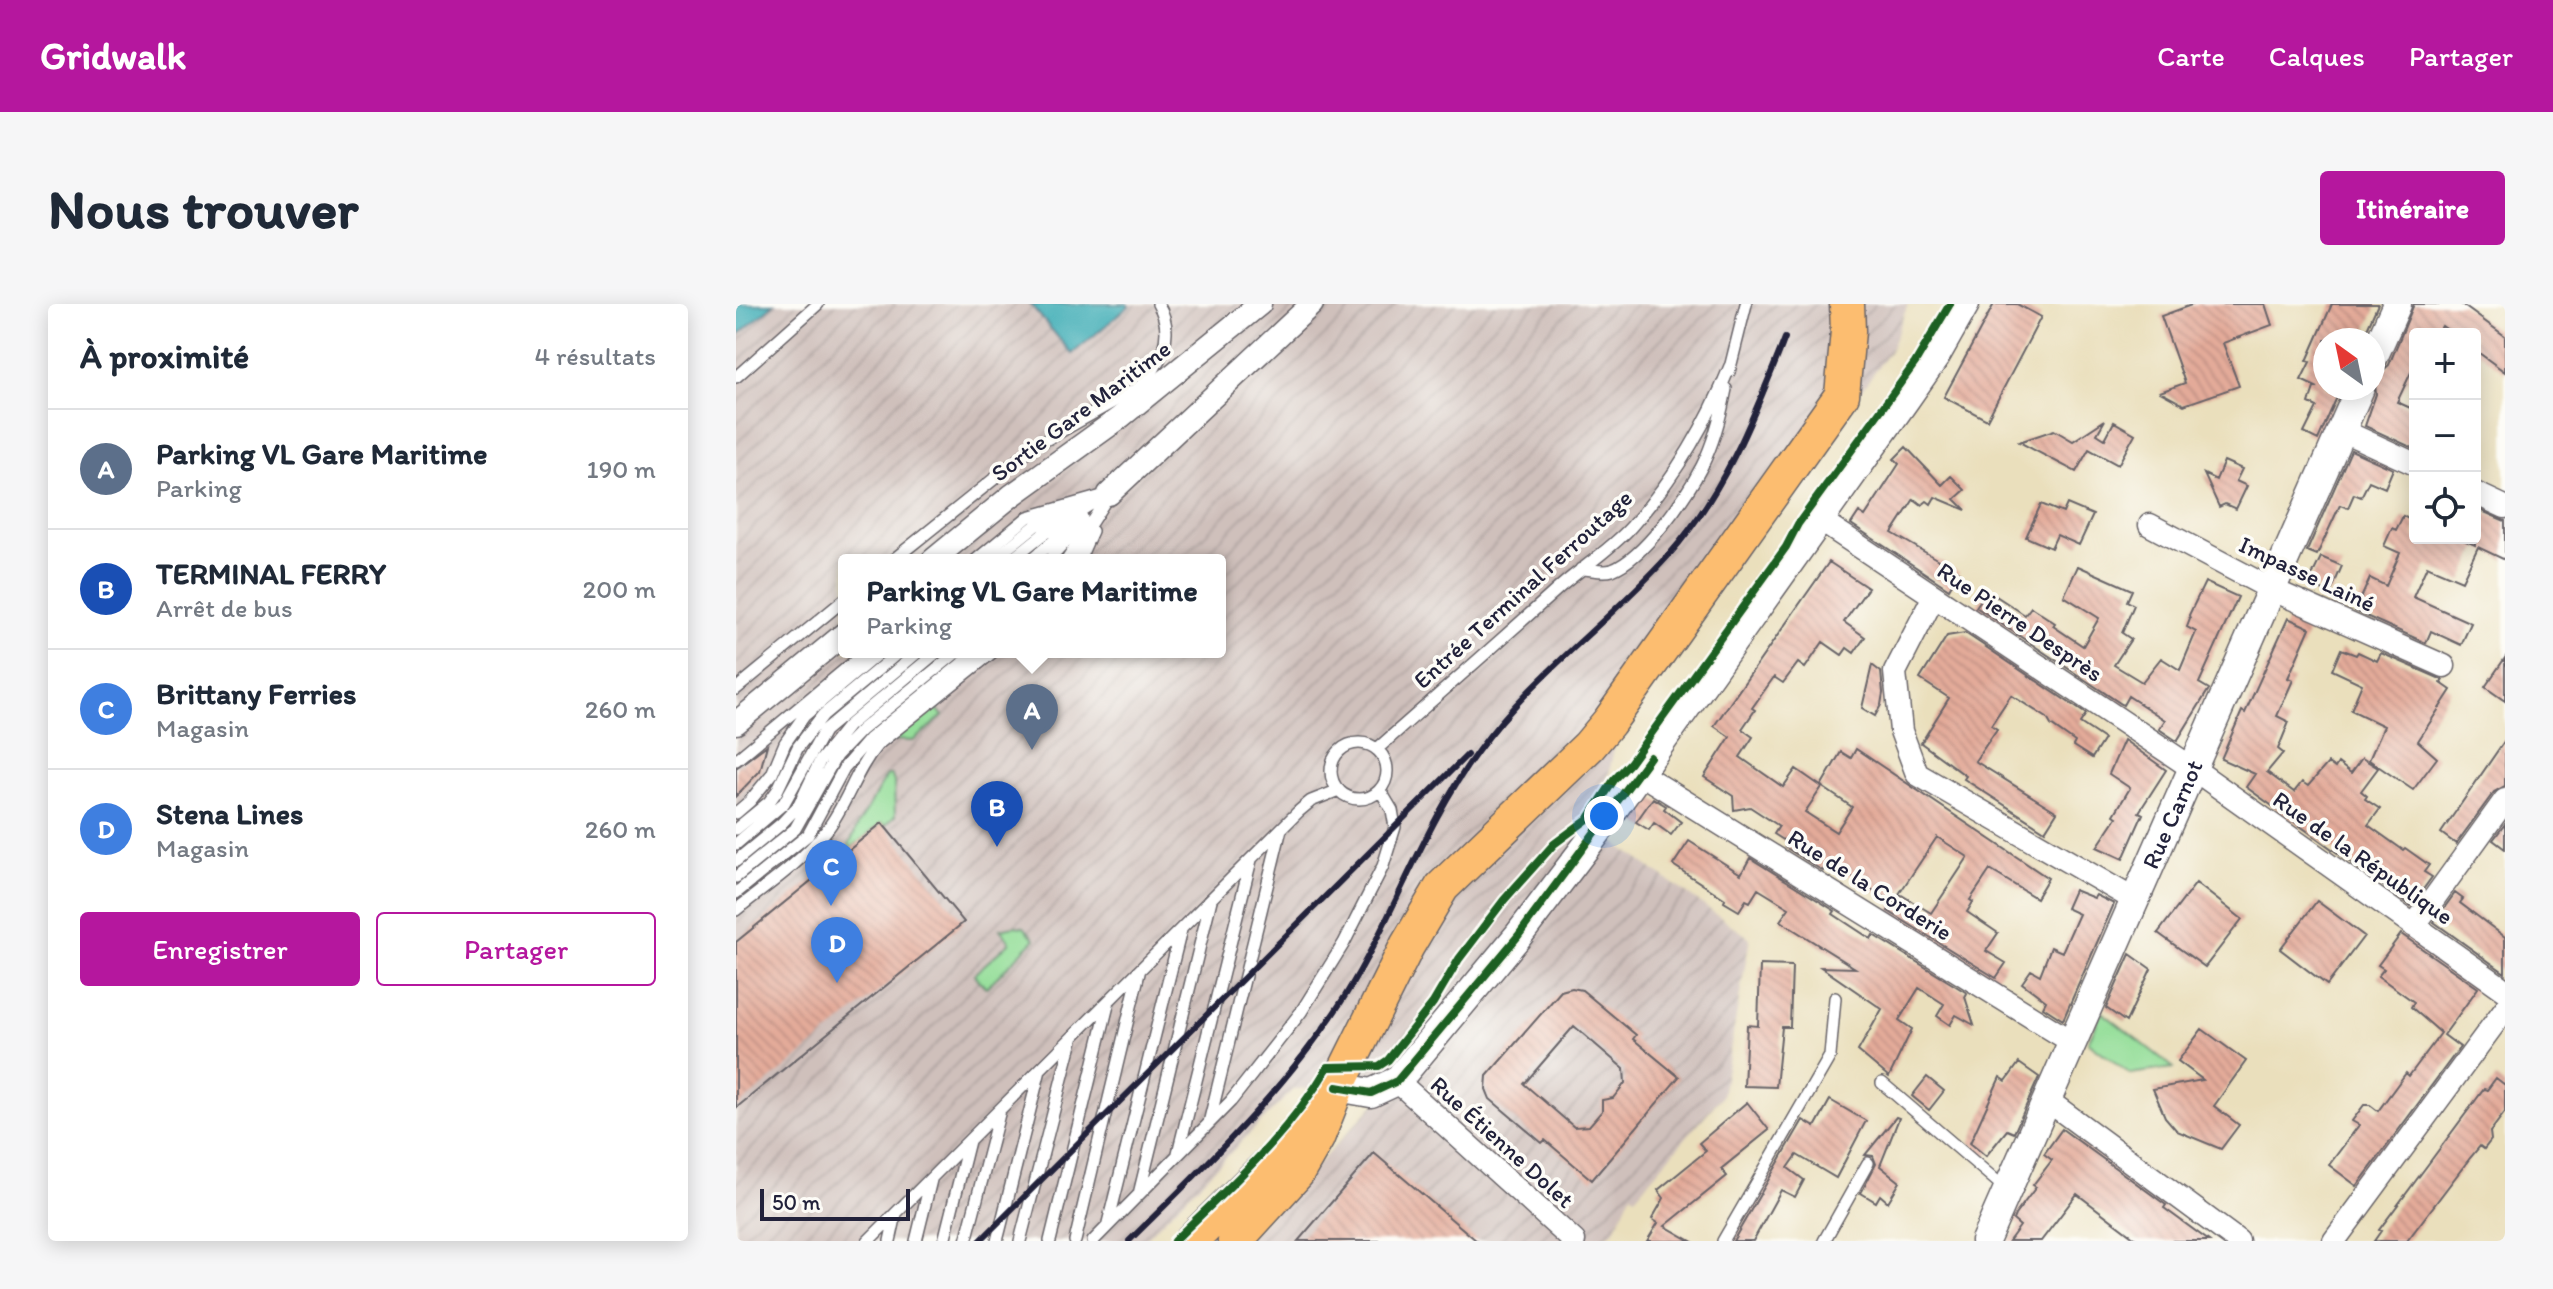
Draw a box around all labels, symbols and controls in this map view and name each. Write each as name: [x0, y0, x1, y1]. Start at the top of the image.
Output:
text: Gridwalk: [40, 33, 186, 79]
text: Carte: [2157, 39, 2225, 73]
text: Calques: [2269, 39, 2365, 73]
text: Partager: [2409, 39, 2513, 73]
button: Itinéraire: [2320, 171, 2505, 245]
text: Nous trouver: [48, 175, 358, 242]
north arrow: [2313, 328, 2385, 400]
map controls: [2409, 328, 2481, 544]
button: +: [2409, 328, 2481, 400]
street label: Sortie Gare Maritime: [985, 334, 1176, 488]
text: À proximité: [80, 336, 249, 377]
text: 4 résultats: [535, 340, 656, 372]
button: −: [2409, 400, 2481, 472]
text: Parking VL Gare Maritime: [156, 435, 487, 472]
text: A: [98, 453, 114, 485]
text: 190 m: [587, 453, 656, 485]
text: Parking: [156, 472, 242, 504]
button: locate: [2409, 472, 2481, 544]
street label: Entrée Terminal Ferroutage: [1407, 483, 1638, 694]
street label: Impasse Lainé: [2235, 529, 2380, 618]
popup: [838, 554, 1226, 658]
text: TERMINAL FERRY: [156, 555, 386, 592]
street label: Rue Pierre Desprès: [1932, 555, 2109, 688]
text: Parking VL Gare Maritime: [866, 572, 1198, 609]
text: B: [98, 573, 114, 605]
text: 200 m: [583, 573, 656, 605]
text: Arrêt de bus: [156, 592, 293, 624]
text: Parking: [866, 609, 952, 641]
text: Brittany Ferries: [156, 675, 357, 712]
pin: A: [1006, 684, 1058, 750]
text: C: [98, 693, 114, 725]
text: 260 m: [585, 693, 656, 725]
text: Magasin: [156, 712, 249, 744]
street label: Rue Carnot: [2135, 755, 2209, 873]
pin: B: [971, 781, 1023, 847]
street label: Rue de la République: [2268, 785, 2459, 931]
text: Stena Lines: [156, 795, 303, 832]
your location: [1584, 796, 1624, 836]
text: D: [97, 813, 115, 845]
text: 260 m: [585, 813, 656, 845]
street label: Rue de la Corderie: [1783, 822, 1958, 947]
text: Magasin: [156, 832, 249, 864]
pin: C: [805, 840, 857, 906]
button: Enregistrer: [80, 912, 360, 986]
button: Partager: [376, 912, 656, 986]
pin: D: [811, 917, 863, 983]
street label: Rue Étienne Dolet: [1425, 1070, 1580, 1214]
scale bar: [760, 1185, 910, 1221]
text: 50 m: [772, 1189, 821, 1216]

